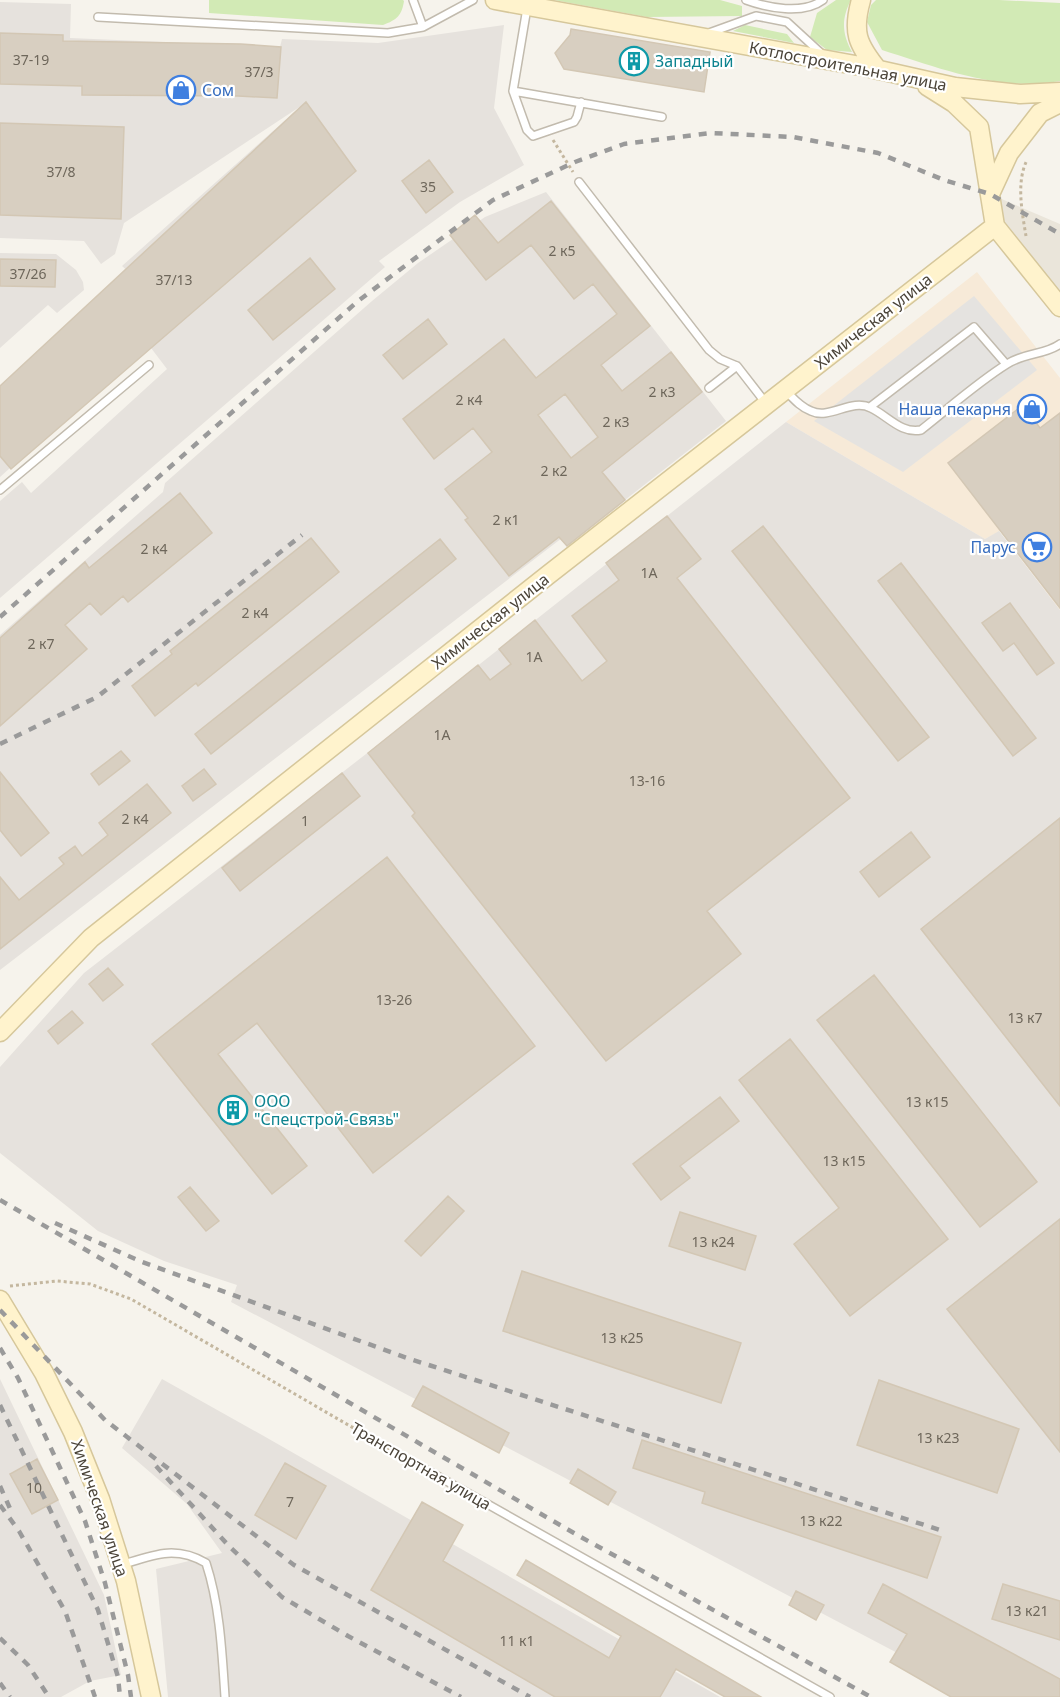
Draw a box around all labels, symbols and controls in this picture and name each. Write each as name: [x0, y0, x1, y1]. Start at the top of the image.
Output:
street label: Котлостроительная улица: [747, 36, 949, 96]
building icon: Западный: [618, 45, 650, 77]
house number: 37-19: [13, 50, 49, 69]
place label: Западный: [655, 50, 733, 72]
house number: 37/3: [244, 62, 274, 81]
shop icon: Сом: [165, 74, 197, 106]
place label: Сом: [202, 79, 234, 101]
house number: 37/8: [46, 162, 76, 181]
house number: 35: [420, 177, 436, 196]
house number: 2 к5: [548, 241, 576, 260]
house number: 37/26: [9, 264, 47, 283]
street label: Химическая улица: [810, 268, 936, 374]
house number: 37/13: [155, 270, 193, 289]
house number: 2 к3: [648, 382, 676, 401]
house number: 2 к4: [455, 390, 483, 409]
shop icon: Наша пекарня: [1016, 393, 1048, 425]
place label: Наша пекарня: [898, 398, 1011, 420]
house number: 2 к3: [602, 412, 630, 431]
house number: 2 к2: [540, 461, 568, 480]
house number: 2 к1: [492, 510, 520, 529]
supermarket icon: Парус: [1021, 531, 1053, 563]
place label: Парус: [971, 536, 1016, 558]
house number: 2 к4: [140, 539, 168, 558]
house number: 1А: [641, 563, 658, 582]
street label: Химическая улица: [427, 568, 553, 674]
house number: 2 к4: [241, 603, 269, 622]
house number: 2 к7: [27, 634, 55, 653]
house number: 1А: [526, 647, 543, 666]
house number: 1А: [434, 725, 451, 744]
house number: 13-16: [629, 771, 665, 790]
house number: 2 к4: [121, 809, 149, 828]
house number: 1: [301, 811, 309, 830]
house number: 13-26: [376, 990, 412, 1009]
house number: 13 к7: [1007, 1008, 1043, 1027]
place label: ООО "Спецстрой-Связь": [254, 1090, 399, 1130]
house number: 13 к15: [905, 1092, 949, 1111]
building icon: ООО "Спецстрой-Связь": [217, 1094, 249, 1126]
house number: 13 к15: [822, 1151, 866, 1170]
house number: 13 к24: [691, 1232, 735, 1251]
house number: 13 к25: [600, 1328, 644, 1347]
street label: Транспортная улица: [347, 1417, 495, 1515]
house number: 13 к23: [916, 1428, 960, 1447]
street label: Химическая улица: [66, 1437, 134, 1579]
house number: 10: [26, 1478, 42, 1497]
house number: 7: [286, 1492, 294, 1511]
house number: 13 к22: [799, 1511, 843, 1530]
house number: 13 к21: [1005, 1601, 1049, 1620]
house number: 11 к1: [499, 1631, 535, 1650]

